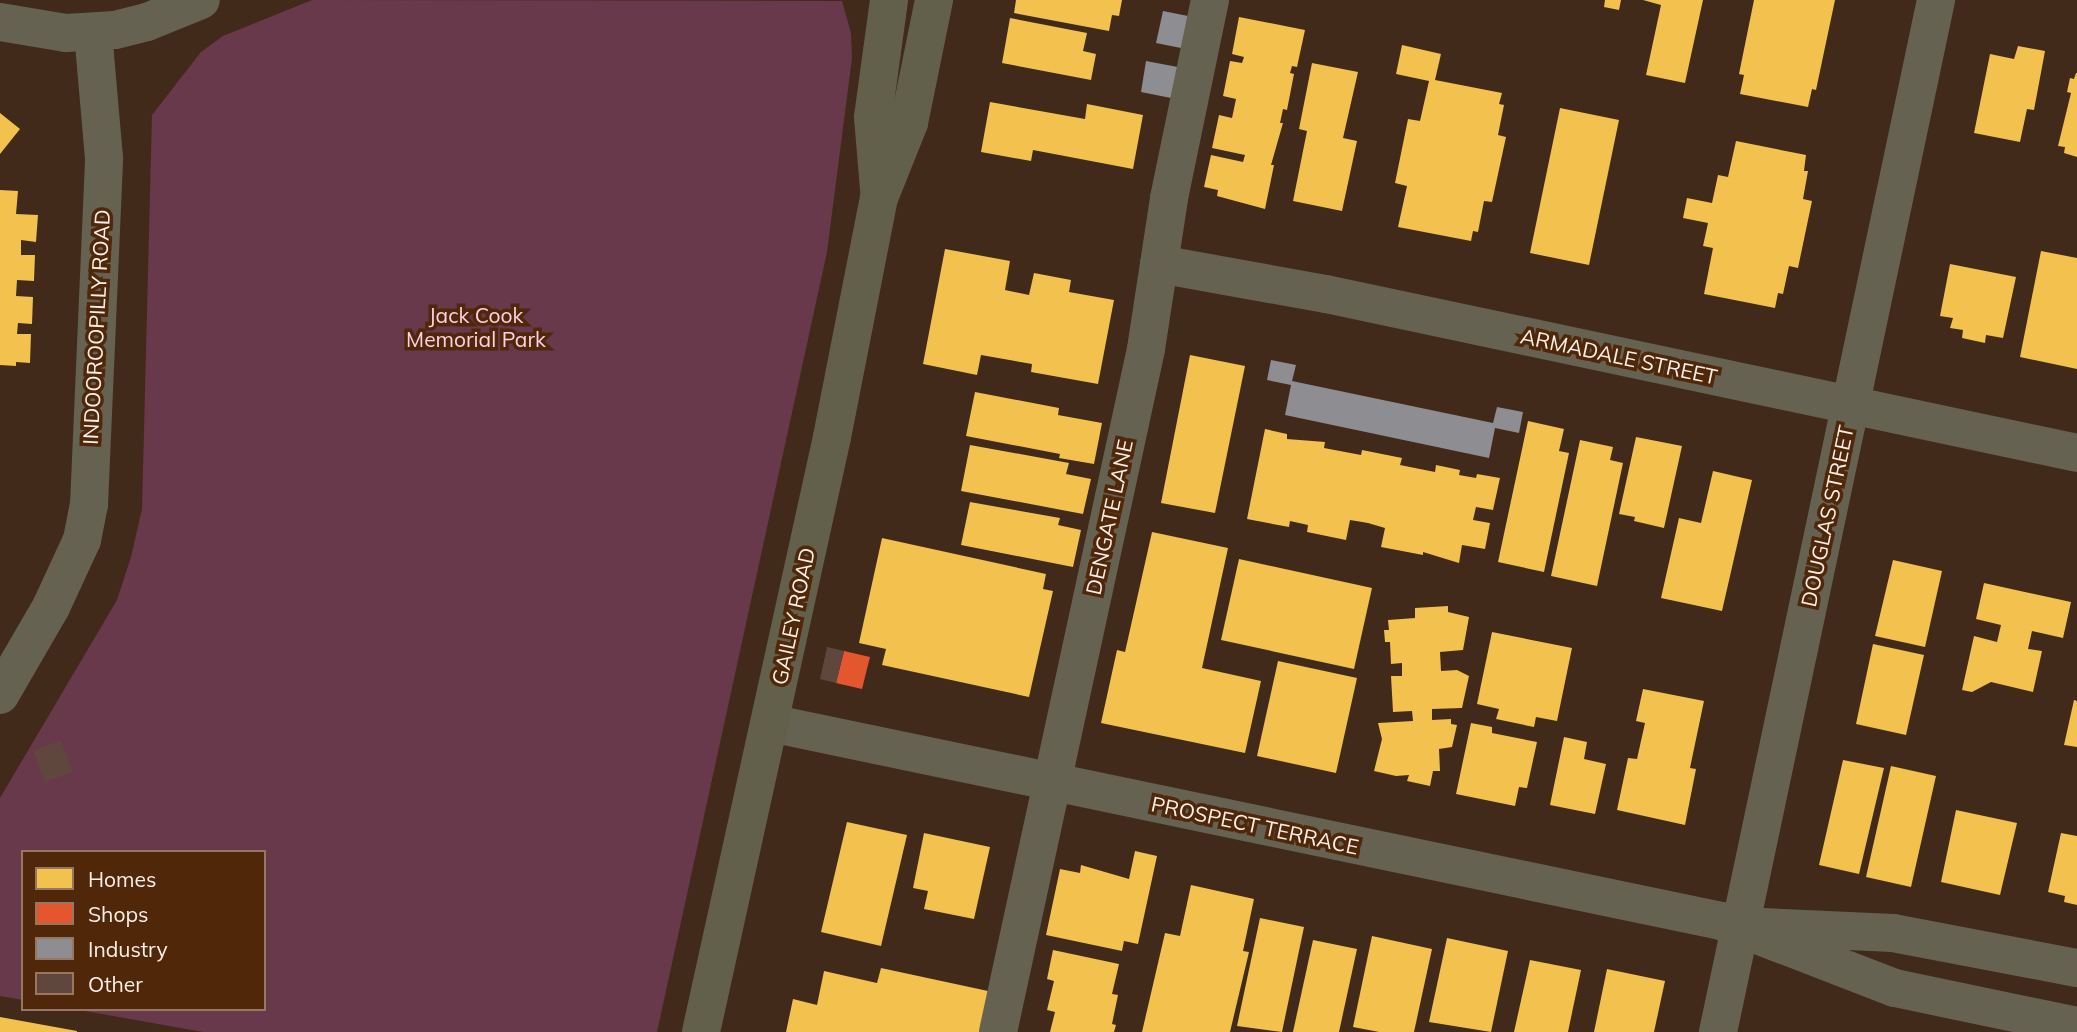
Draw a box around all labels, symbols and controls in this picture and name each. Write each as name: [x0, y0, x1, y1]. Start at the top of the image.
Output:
street label: INDOOROOPILLY ROAD: [77, 209, 115, 445]
park label: Jack Cook Memorial Park: [406, 302, 546, 352]
street label: ARMADALE STREET: [1518, 323, 1720, 389]
street label: DOUGLAS STREET: [1795, 423, 1859, 609]
street label: DENGATE LANE: [1080, 437, 1138, 597]
street label: GAILEY ROAD: [766, 545, 820, 687]
street label: PROSPECT TERRACE: [1149, 791, 1361, 859]
legend: [21, 850, 266, 1011]
text: Homes: [88, 866, 156, 892]
text: Shops: [88, 901, 148, 927]
text: Industry: [88, 936, 168, 962]
text: Other: [88, 971, 143, 997]

